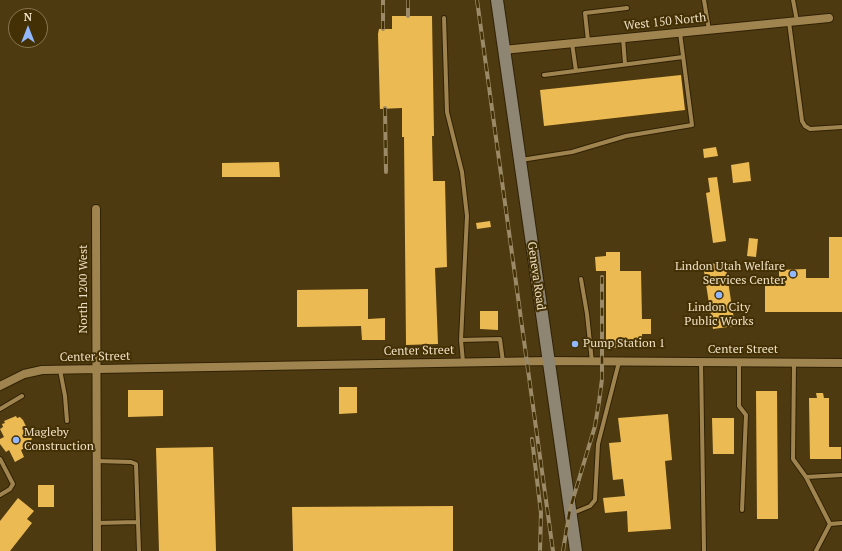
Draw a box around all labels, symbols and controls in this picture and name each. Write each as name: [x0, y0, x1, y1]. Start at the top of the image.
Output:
north arrow: [8, 8, 48, 48]
text: N: [24, 10, 32, 24]
street label: West 150 North: [623, 11, 707, 33]
street label: Geneva Road: [524, 241, 548, 311]
street label: North 1200 West: [77, 244, 91, 334]
place label: Lindon Utah Welfare Services Center: [675, 260, 785, 288]
marker: Lindon Utah Welfare Services Center: [788, 269, 798, 279]
marker: Lindon City Public Works: [714, 290, 724, 300]
place label: Lindon City Public Works: [684, 301, 754, 329]
place label: Pump Station 1: [583, 337, 665, 351]
marker: Pump Station 1: [570, 339, 580, 349]
street label: Center Street: [384, 343, 454, 359]
street label: Center Street: [708, 343, 778, 357]
street label: Center Street: [60, 349, 130, 365]
place label: Magleby Construction: [24, 426, 94, 454]
marker: Magleby Construction: [11, 435, 21, 445]

